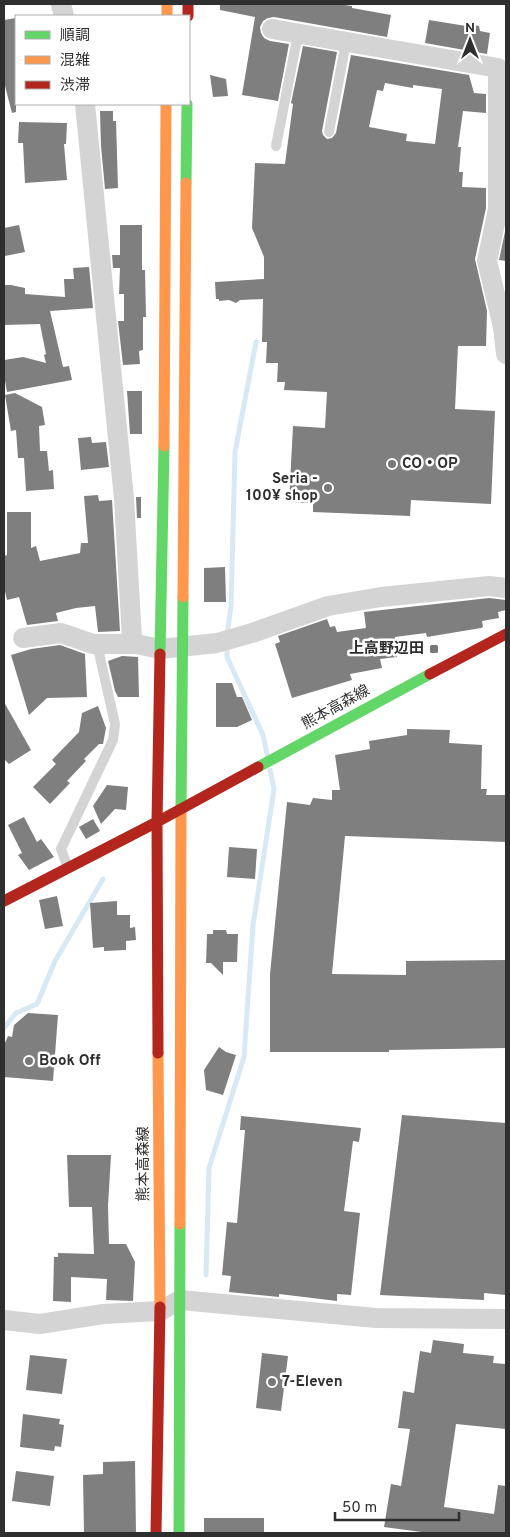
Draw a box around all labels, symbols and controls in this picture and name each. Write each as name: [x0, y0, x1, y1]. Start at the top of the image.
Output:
legend: [15, 15, 190, 105]
north arrow: [445, 15, 495, 65]
text: N: [465, 20, 475, 37]
text: 順調: [60, 27, 90, 46]
text: 混雑: [60, 52, 90, 71]
text: 渋滞: [60, 77, 90, 96]
place label: CO・OP: [402, 455, 458, 474]
marker: CO・OP: [386, 458, 398, 470]
place label: Seria - 100¥ shop: [246, 470, 318, 506]
marker: Seria - 100¥ shop: [322, 482, 334, 494]
place label: 上高野辺田: [349, 640, 424, 659]
marker: 上高野辺田: [428, 643, 440, 655]
street label: 熊本高森線: [299, 682, 373, 734]
place label: Book Off: [39, 1052, 101, 1071]
marker: Book Off: [23, 1055, 35, 1067]
street label: 熊本高森線: [135, 1126, 154, 1202]
place label: 7-Eleven: [282, 1373, 343, 1392]
marker: 7-Eleven: [266, 1376, 278, 1388]
scale bar: [335, 1490, 459, 1522]
text: 50 m: [342, 1499, 377, 1518]

